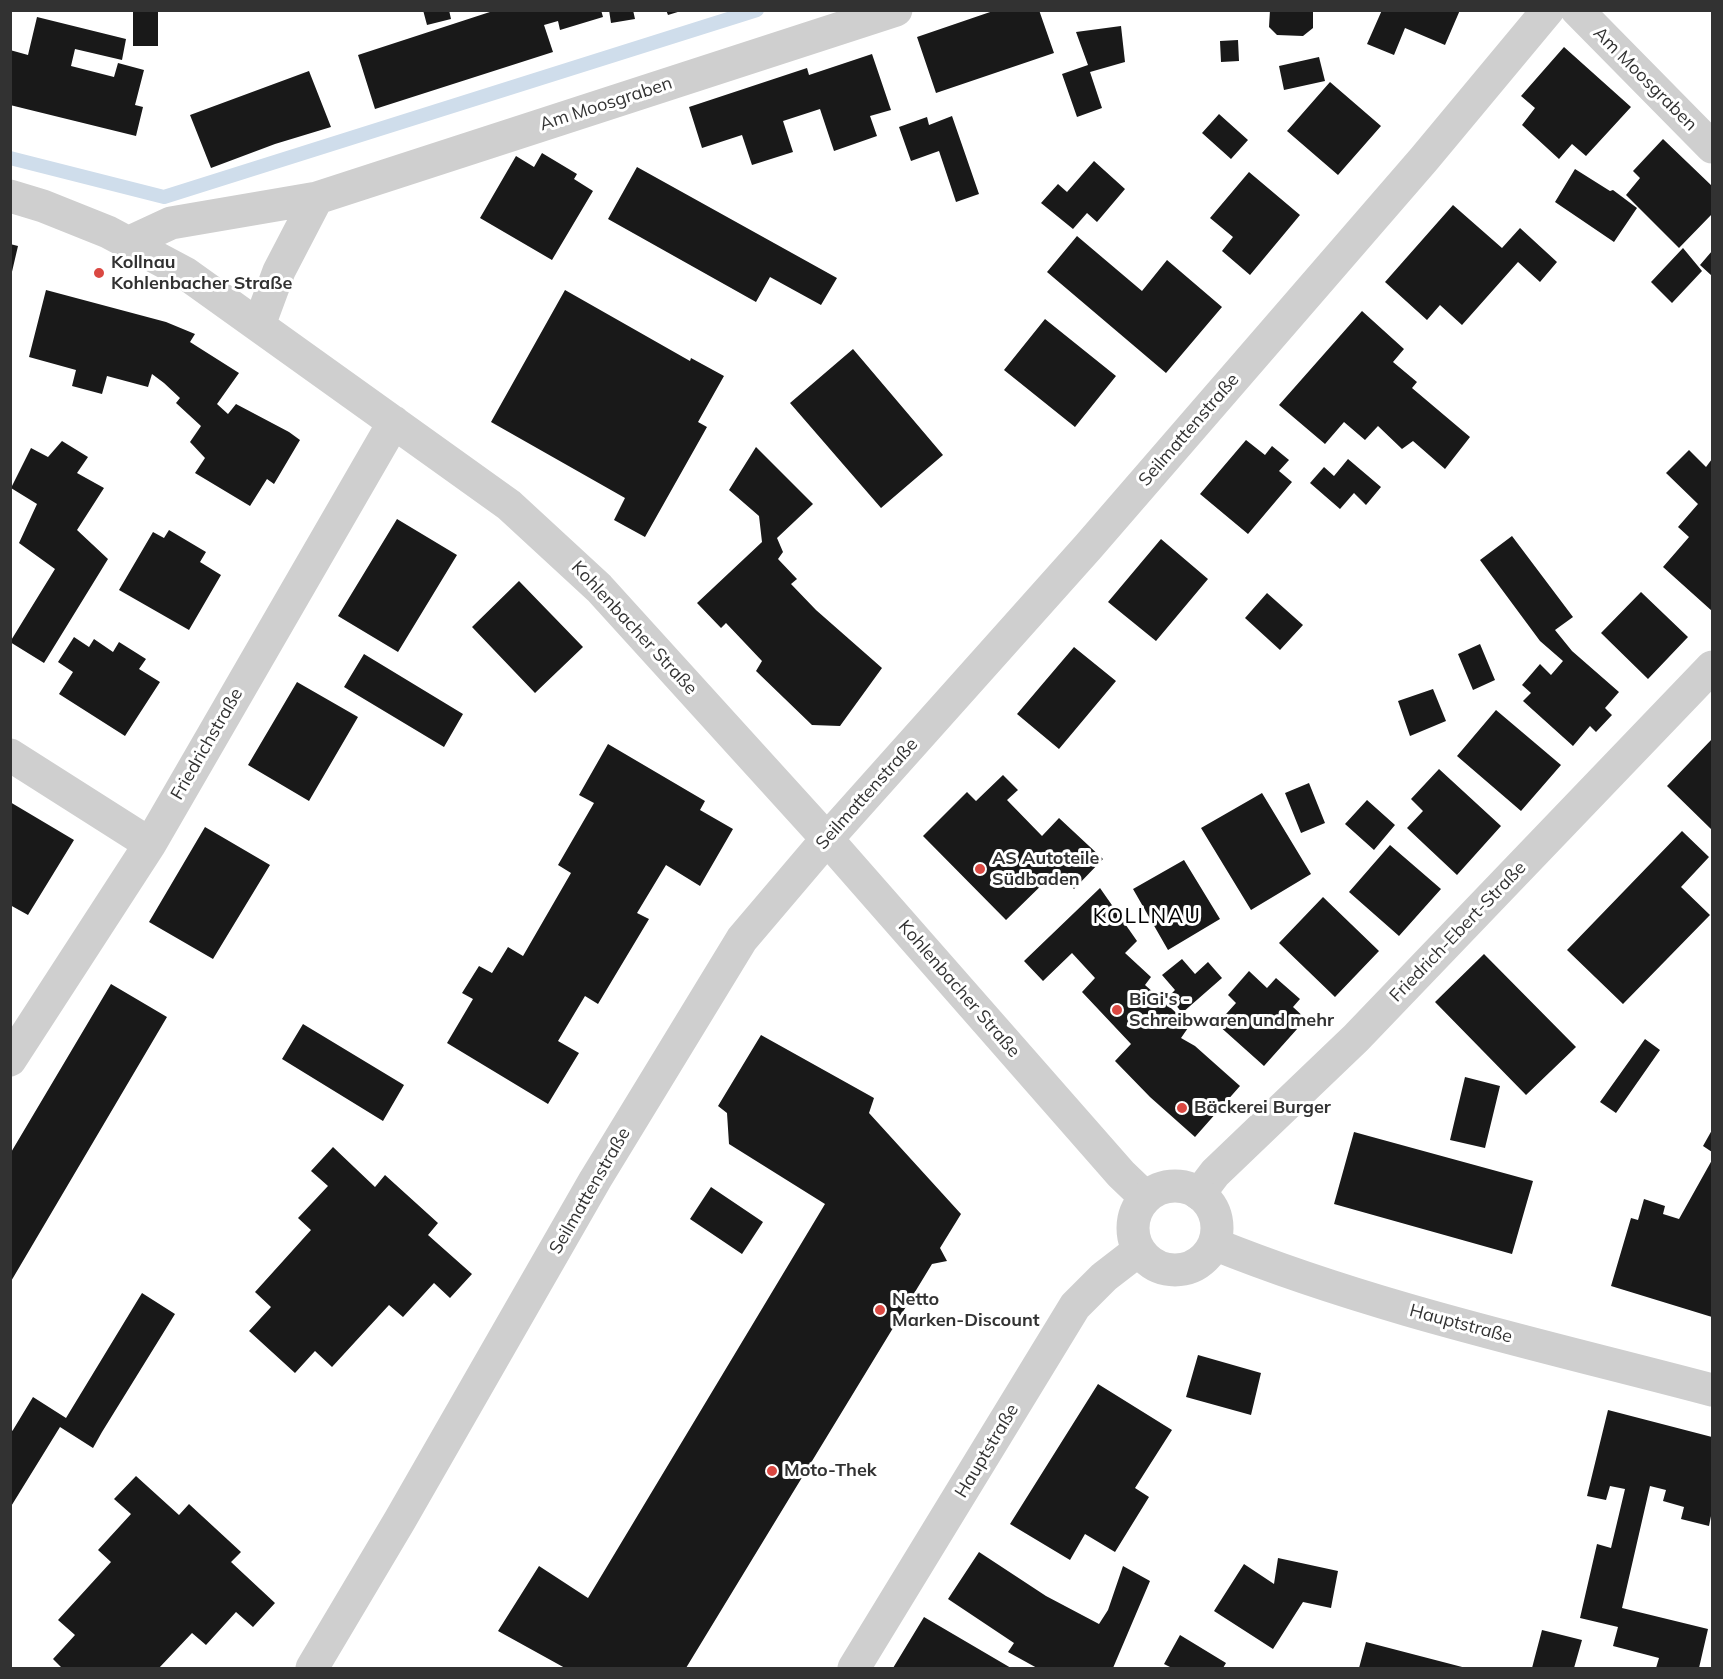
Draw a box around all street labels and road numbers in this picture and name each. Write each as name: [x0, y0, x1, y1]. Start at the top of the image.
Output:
street label: Am Moosgraben: [1589, 23, 1701, 135]
street label: Am Moosgraben: [537, 72, 675, 136]
street label: Seilmattenstraße: [1134, 369, 1244, 491]
street label: Kohlenbacher Straße: [567, 557, 701, 699]
street label: Friedrichstraße: [166, 684, 248, 804]
street label: Seilmattenstraße: [811, 734, 923, 854]
street label: Friedrich-Ebert-Straße: [1385, 857, 1531, 1007]
street label: Kohlenbacher Straße: [894, 916, 1024, 1062]
street label: Seilmattenstraße: [545, 1124, 635, 1258]
street label: Hauptstraße: [1407, 1300, 1515, 1348]
street label: Hauptstraße: [951, 1400, 1023, 1502]

